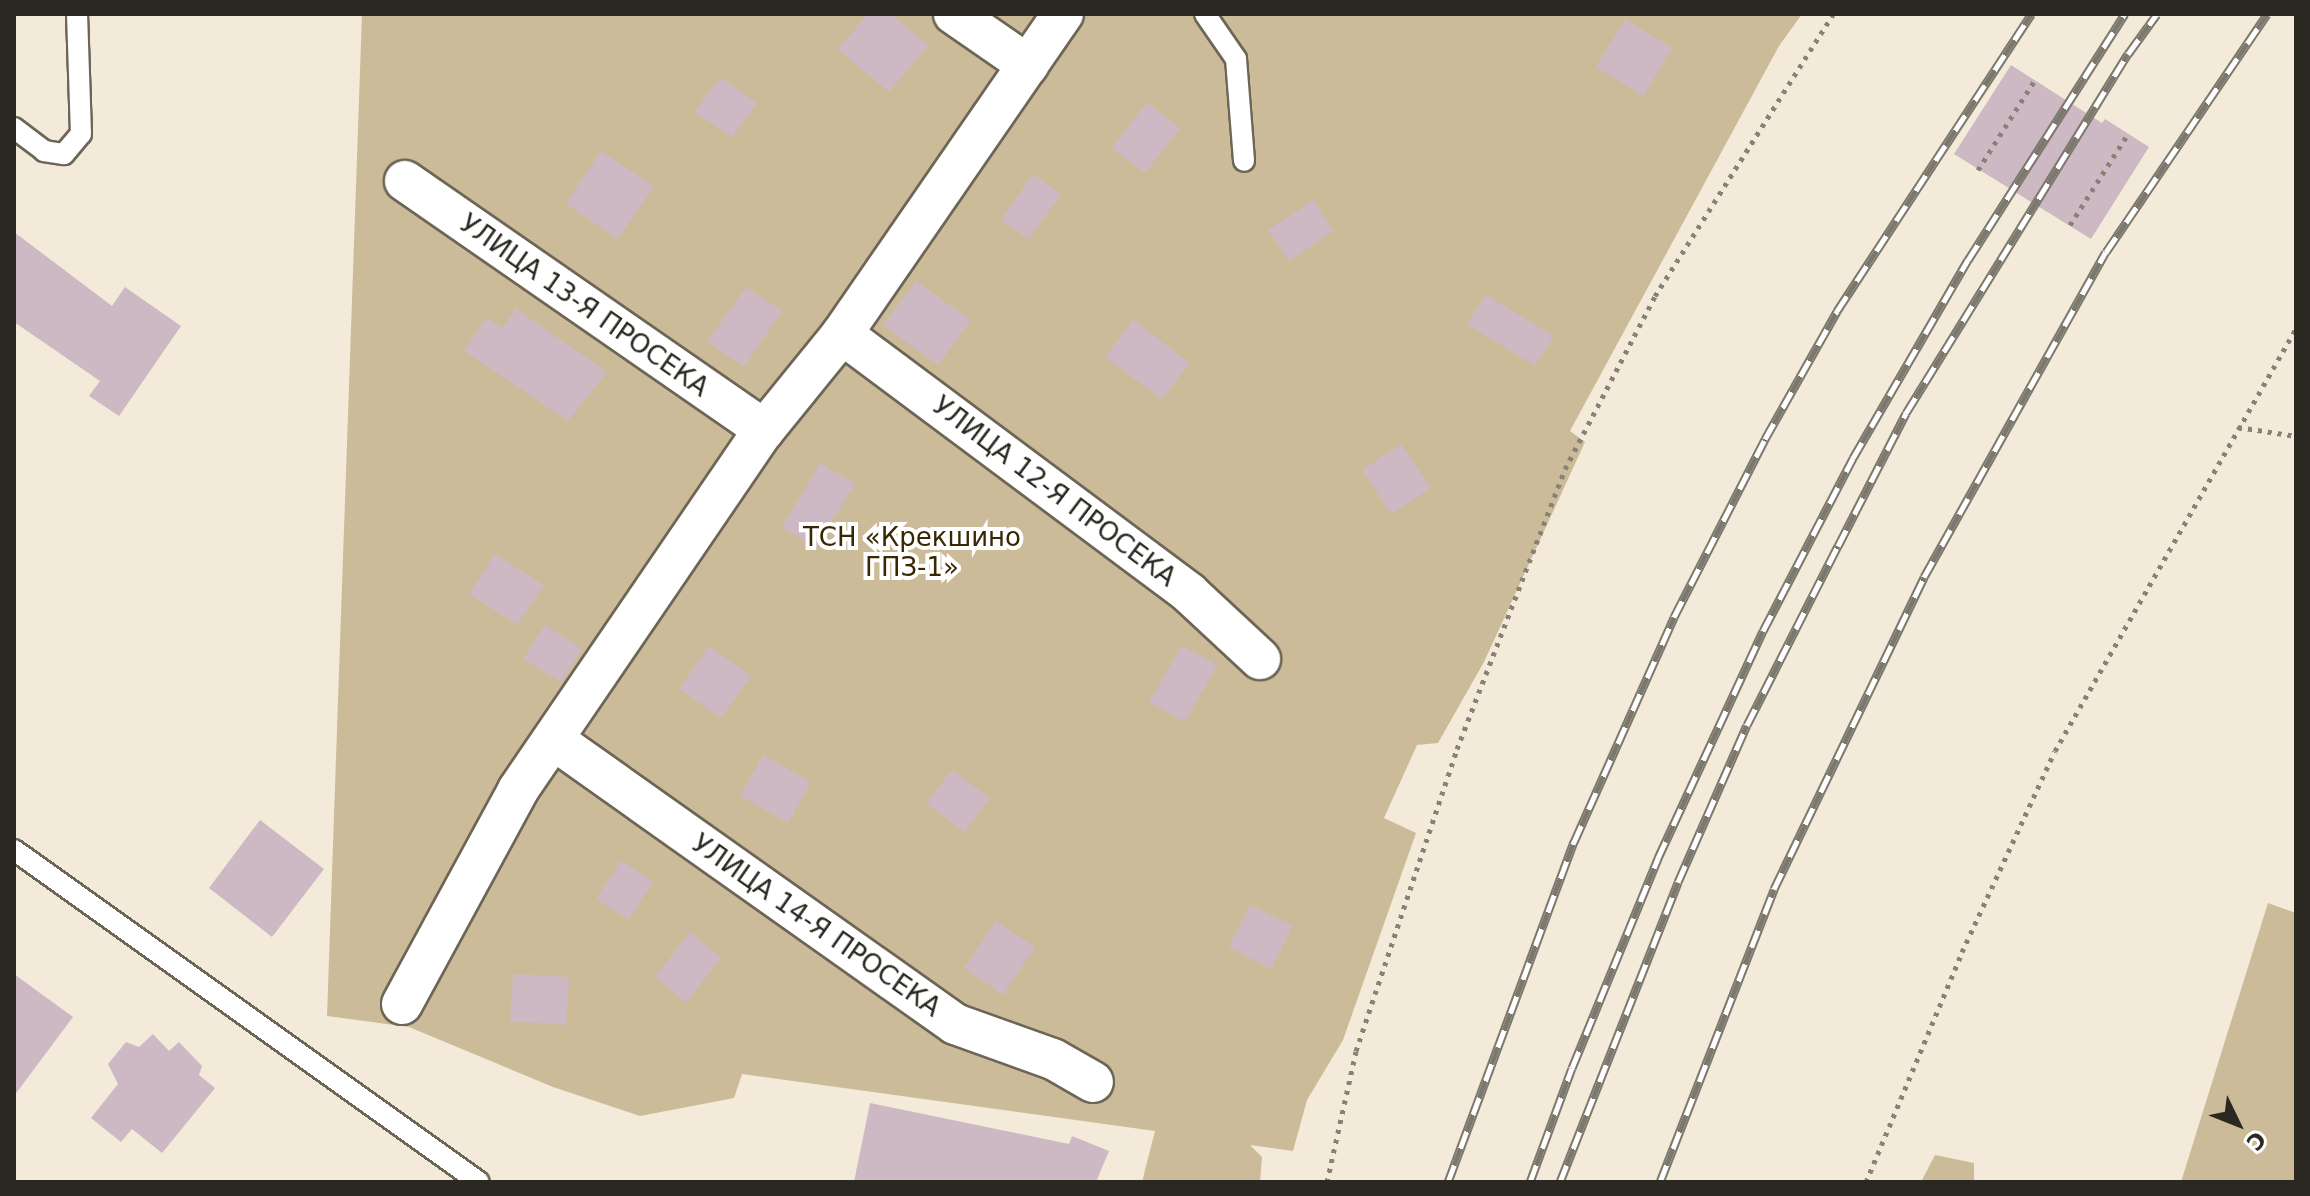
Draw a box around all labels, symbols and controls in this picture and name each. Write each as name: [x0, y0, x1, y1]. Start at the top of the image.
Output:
street label: УЛИЦА 13-Я ПРОСЕКА: [454, 208, 714, 404]
street label: УЛИЦА 12-Я ПРОСЕКА: [926, 390, 1182, 594]
park label: ТСН «Крекшино ГПЗ-1»: [803, 522, 1021, 584]
street label: УЛИЦА 14-Я ПРОСЕКА: [686, 828, 946, 1024]
north arrow: [2198, 1084, 2278, 1164]
text: С: [2241, 1126, 2271, 1155]

